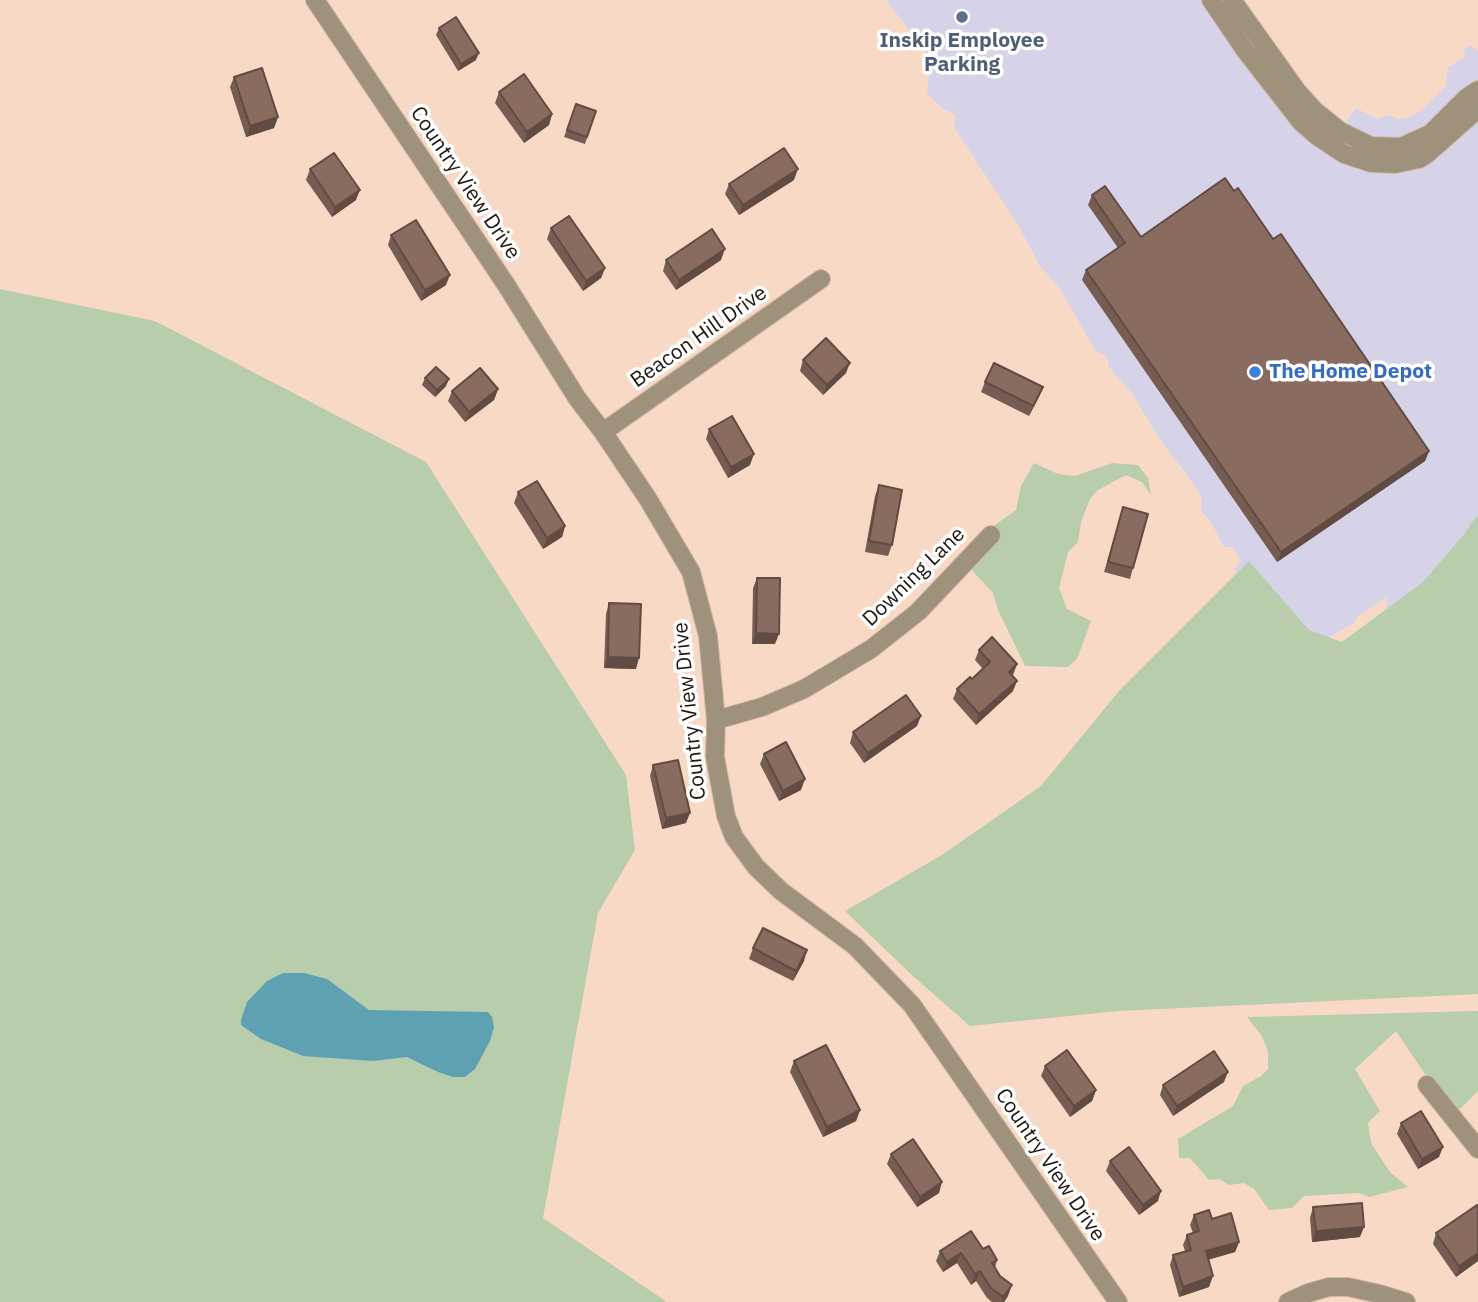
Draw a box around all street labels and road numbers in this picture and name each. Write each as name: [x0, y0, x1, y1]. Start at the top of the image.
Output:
street label: Country View Drive: [405, 102, 525, 264]
street label: Beacon Hill Drive: [626, 281, 772, 393]
street label: Downing Lane: [858, 522, 970, 632]
street label: Country View Drive: [668, 621, 712, 801]
street label: Country View Drive: [990, 1084, 1110, 1246]

